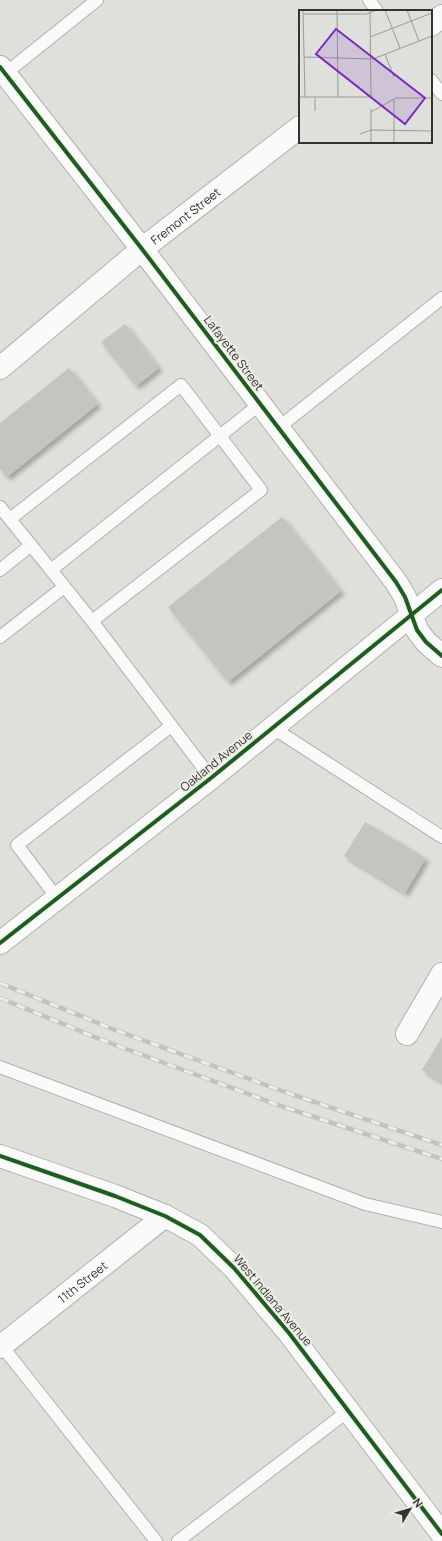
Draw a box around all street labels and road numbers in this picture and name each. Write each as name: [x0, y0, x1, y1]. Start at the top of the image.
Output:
street label: Fremont Street: [147, 183, 224, 248]
street label: Lafayette Street: [200, 312, 268, 394]
street label: Oakland Avenue: [176, 727, 256, 795]
street label: West Indiana Avenue: [230, 1251, 316, 1349]
street label: 11th Street: [54, 1257, 111, 1307]

